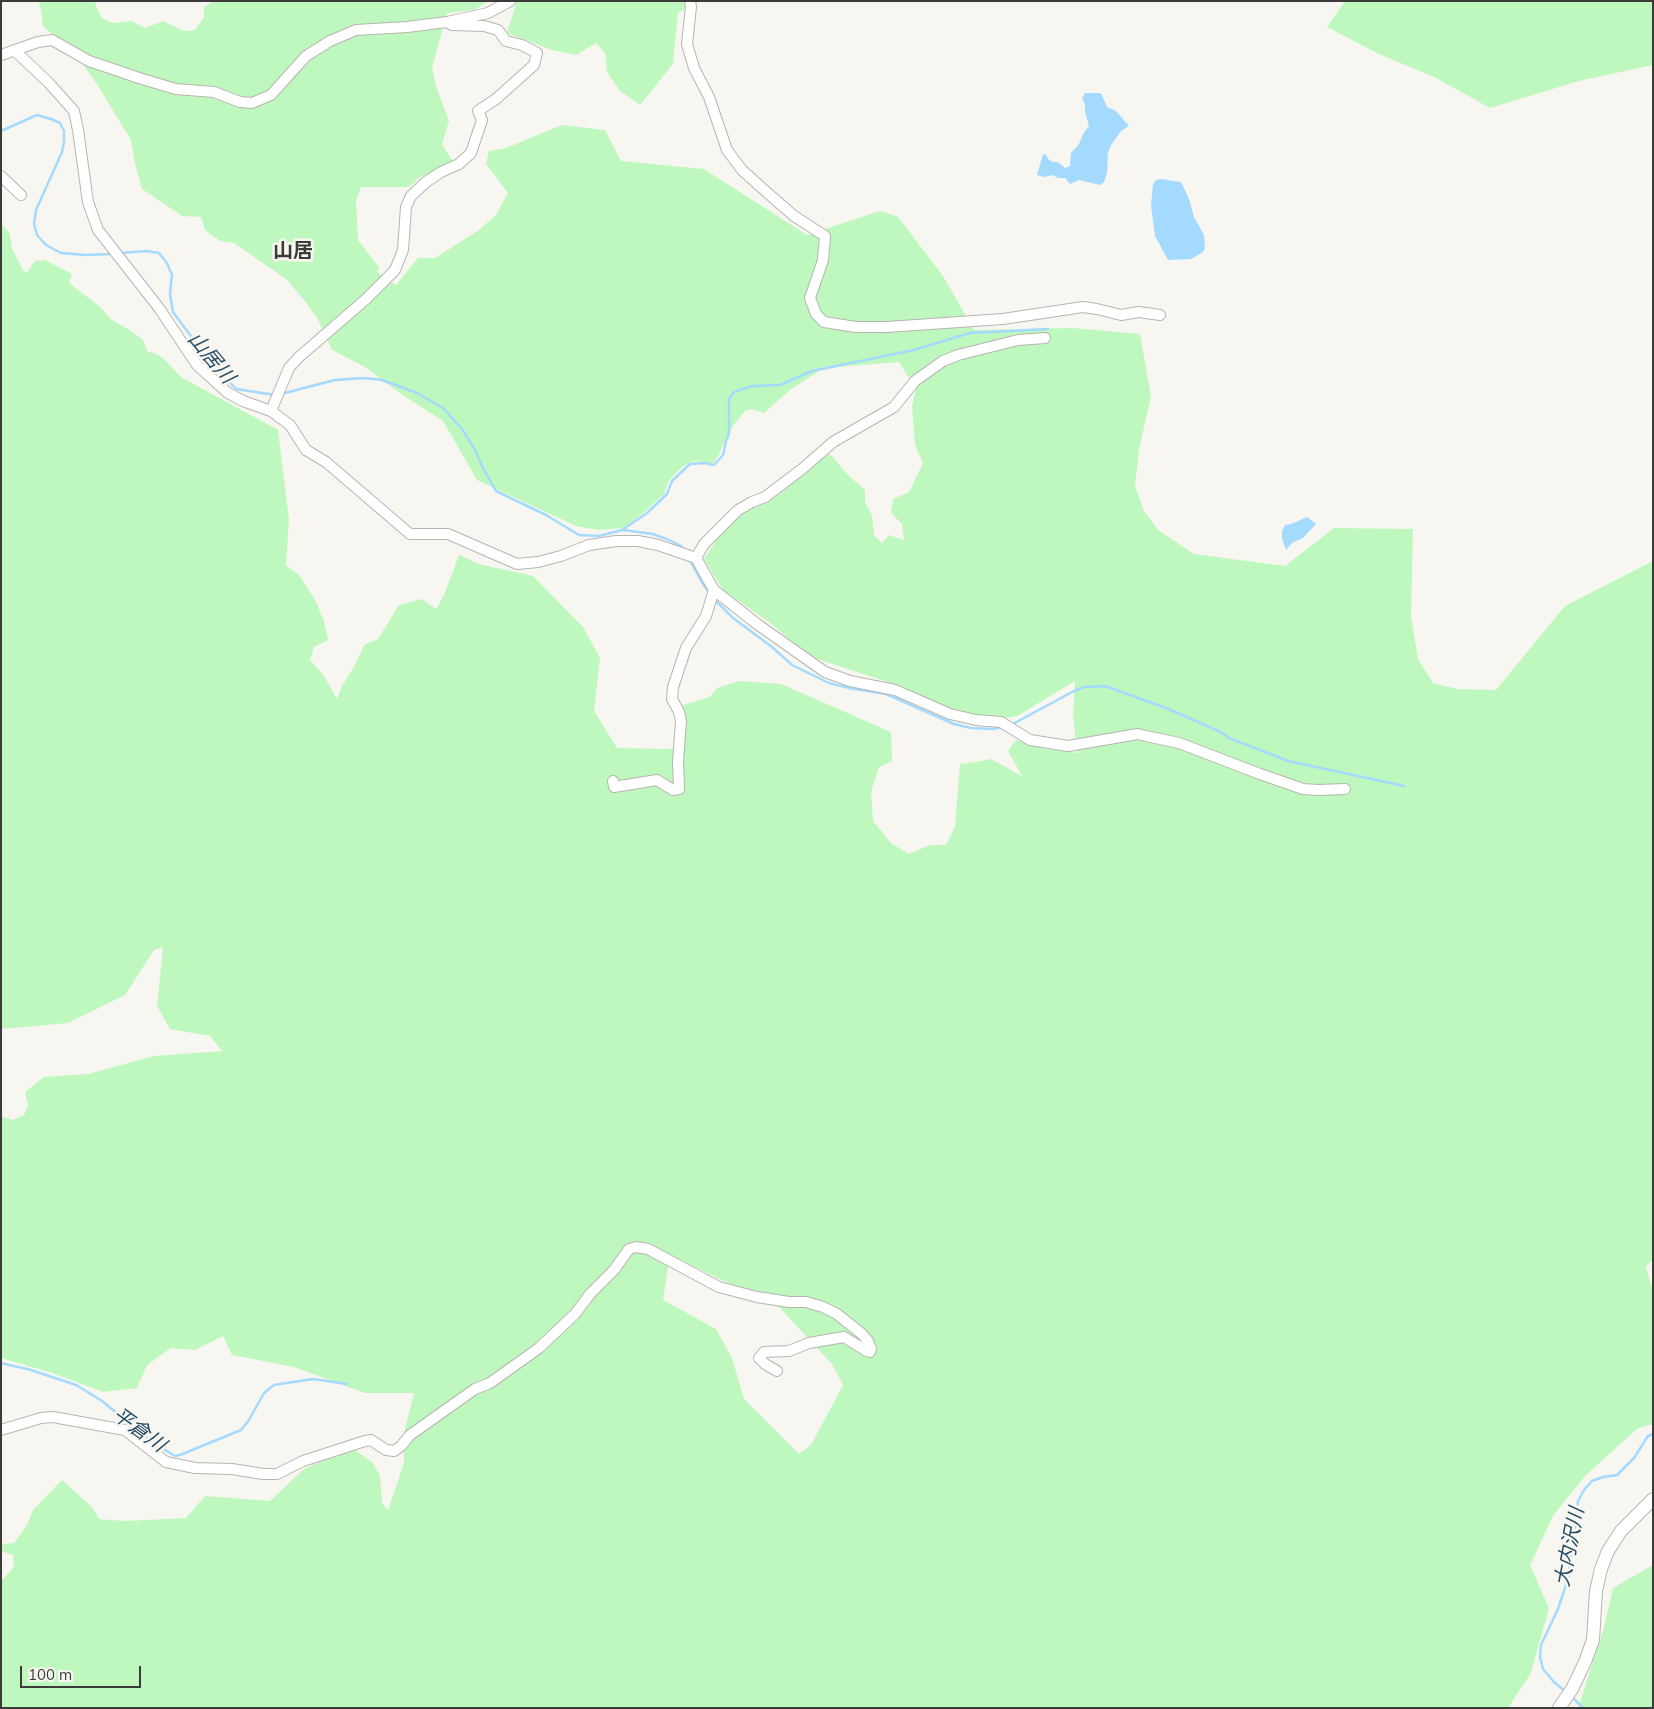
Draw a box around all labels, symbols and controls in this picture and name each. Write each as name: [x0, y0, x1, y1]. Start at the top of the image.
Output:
district label: 山居: [273, 239, 313, 263]
water label: 山居川: [183, 327, 239, 389]
water label: 平倉川: [108, 1403, 170, 1457]
water label: 大内沢川: [1551, 1505, 1589, 1589]
scale bar: [22, 1656, 144, 1688]
text: 100 m: [28, 1665, 72, 1684]

